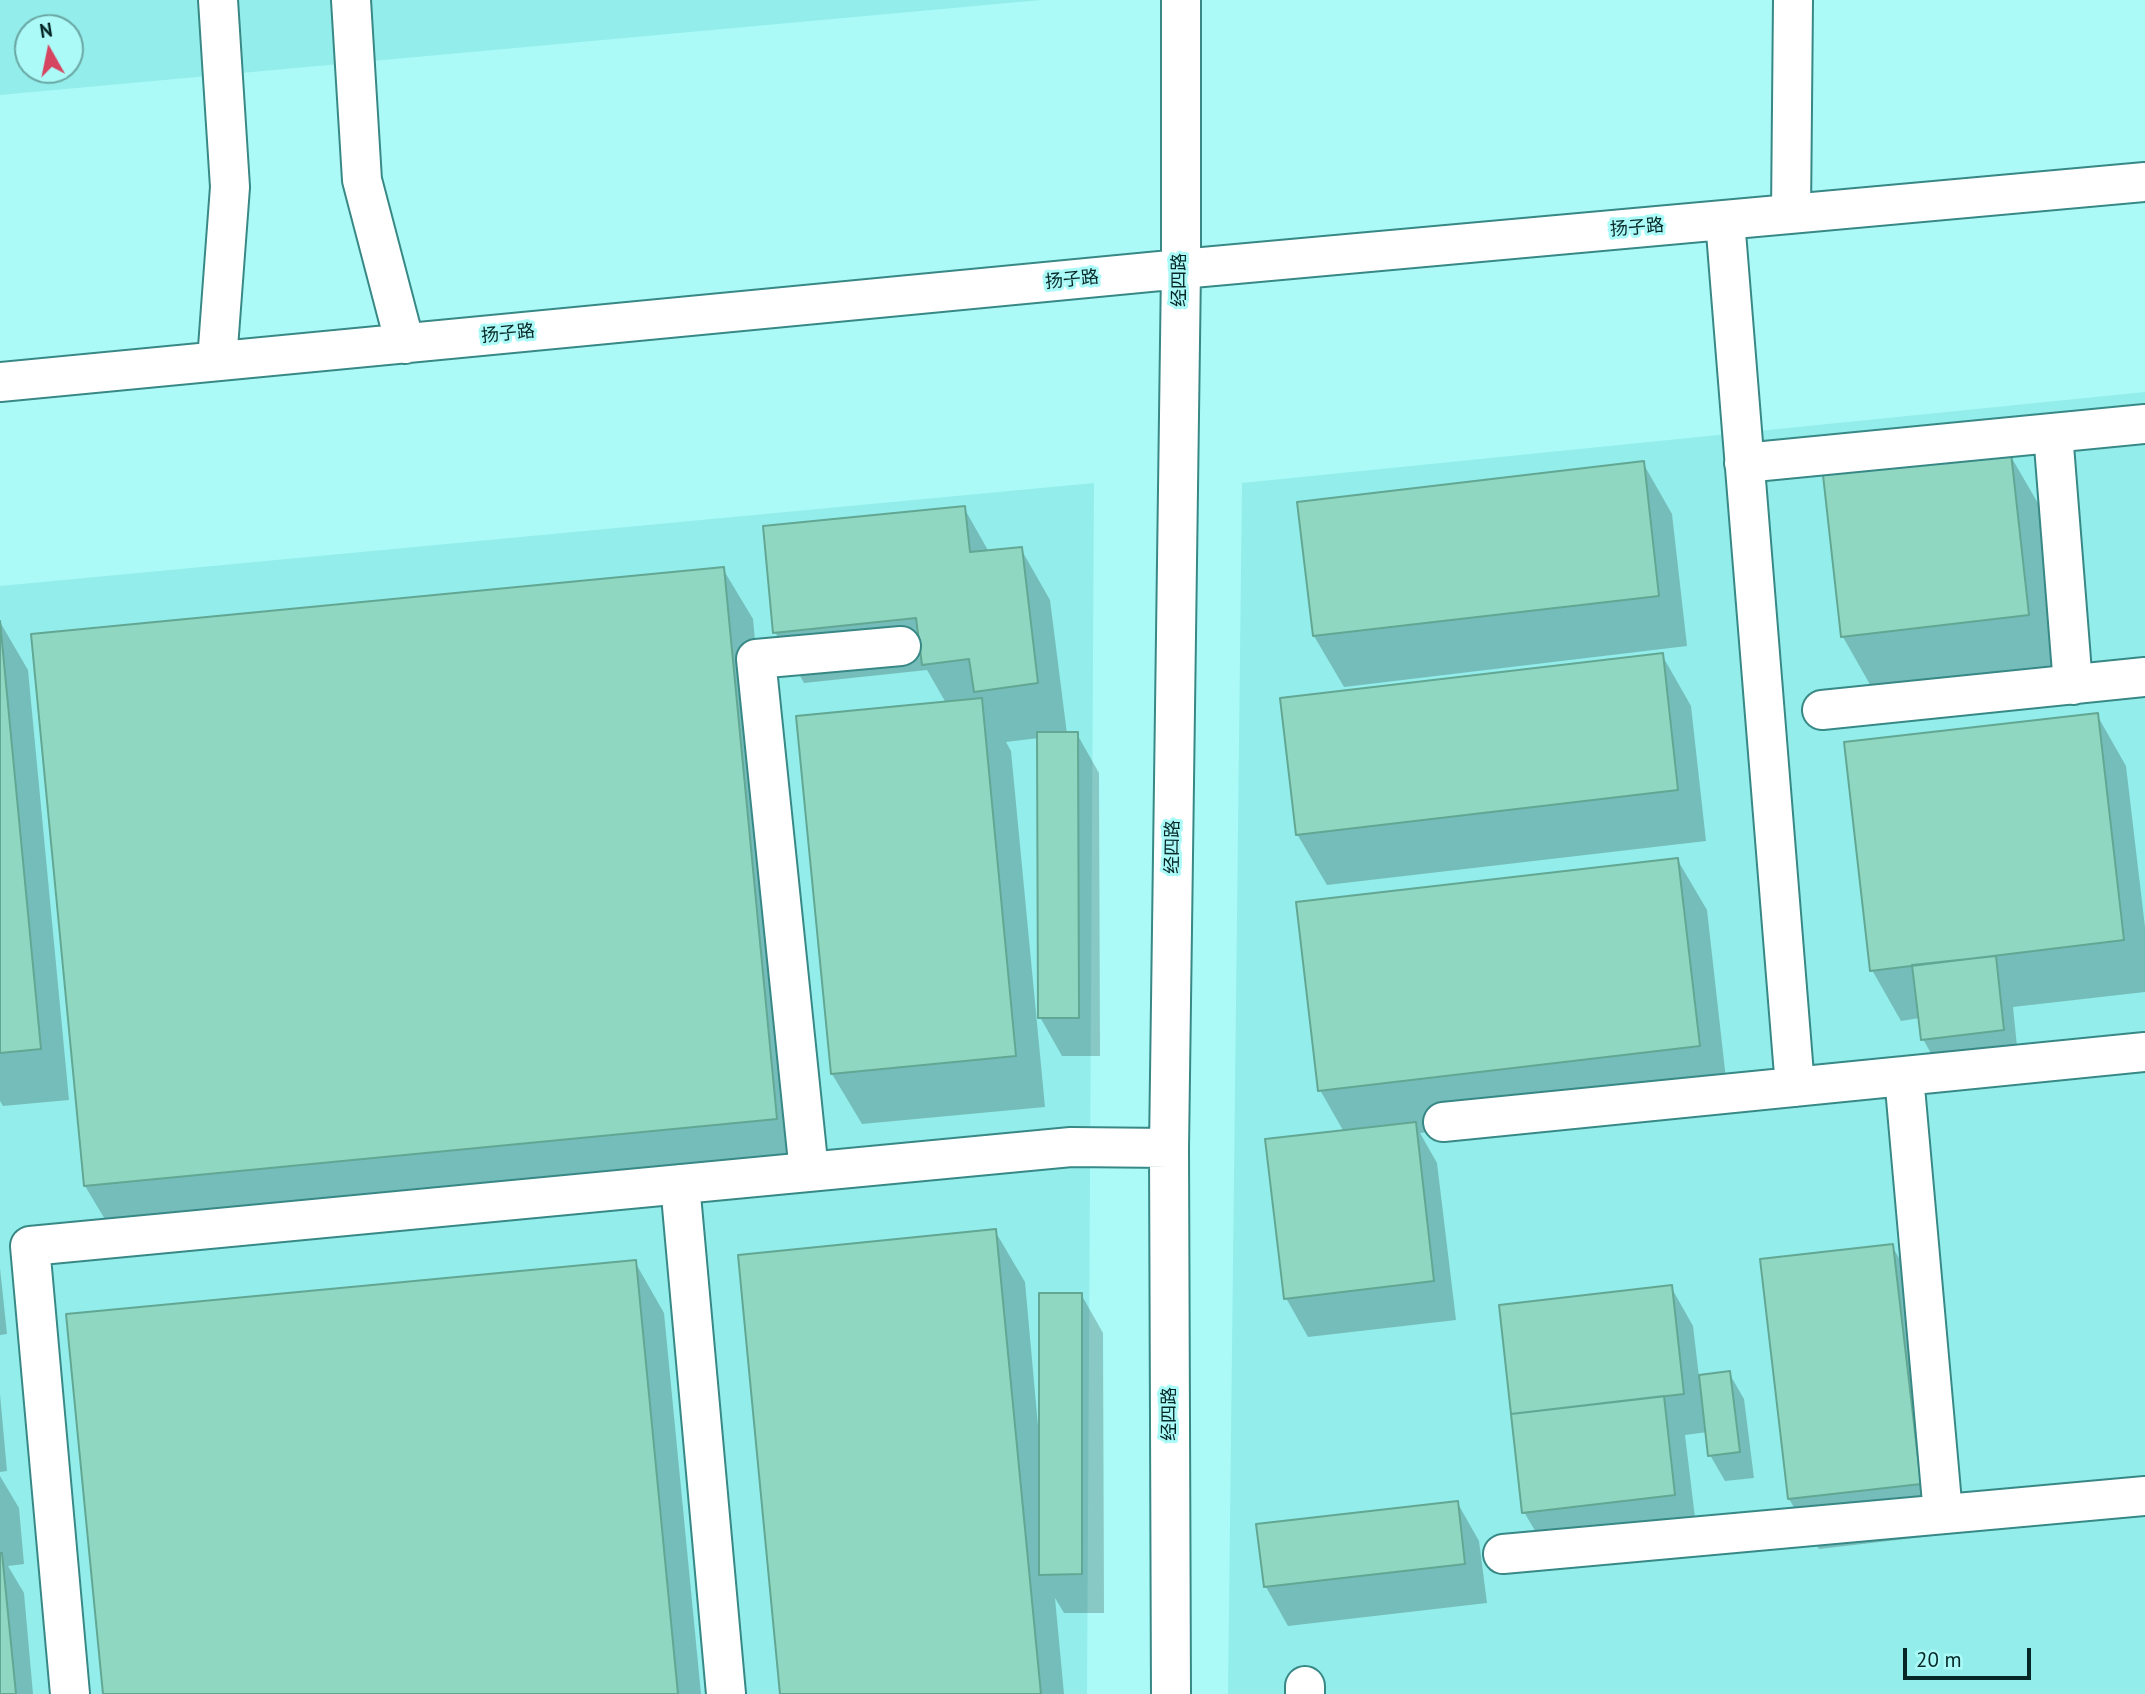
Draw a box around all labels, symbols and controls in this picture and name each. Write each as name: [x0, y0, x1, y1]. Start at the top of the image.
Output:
north arrow: [14, 14, 84, 84]
text: N: [38, 17, 54, 43]
street label: 扬子路: [1609, 215, 1665, 241]
street label: 经四路: [1169, 253, 1191, 307]
street label: 扬子路: [1044, 266, 1100, 294]
street label: 扬子路: [480, 320, 536, 348]
street label: 经四路: [1162, 820, 1184, 874]
street label: 经四路: [1159, 1387, 1181, 1441]
scale bar: [1907, 1634, 2035, 1678]
text: 20 m: [1916, 1646, 1962, 1673]

